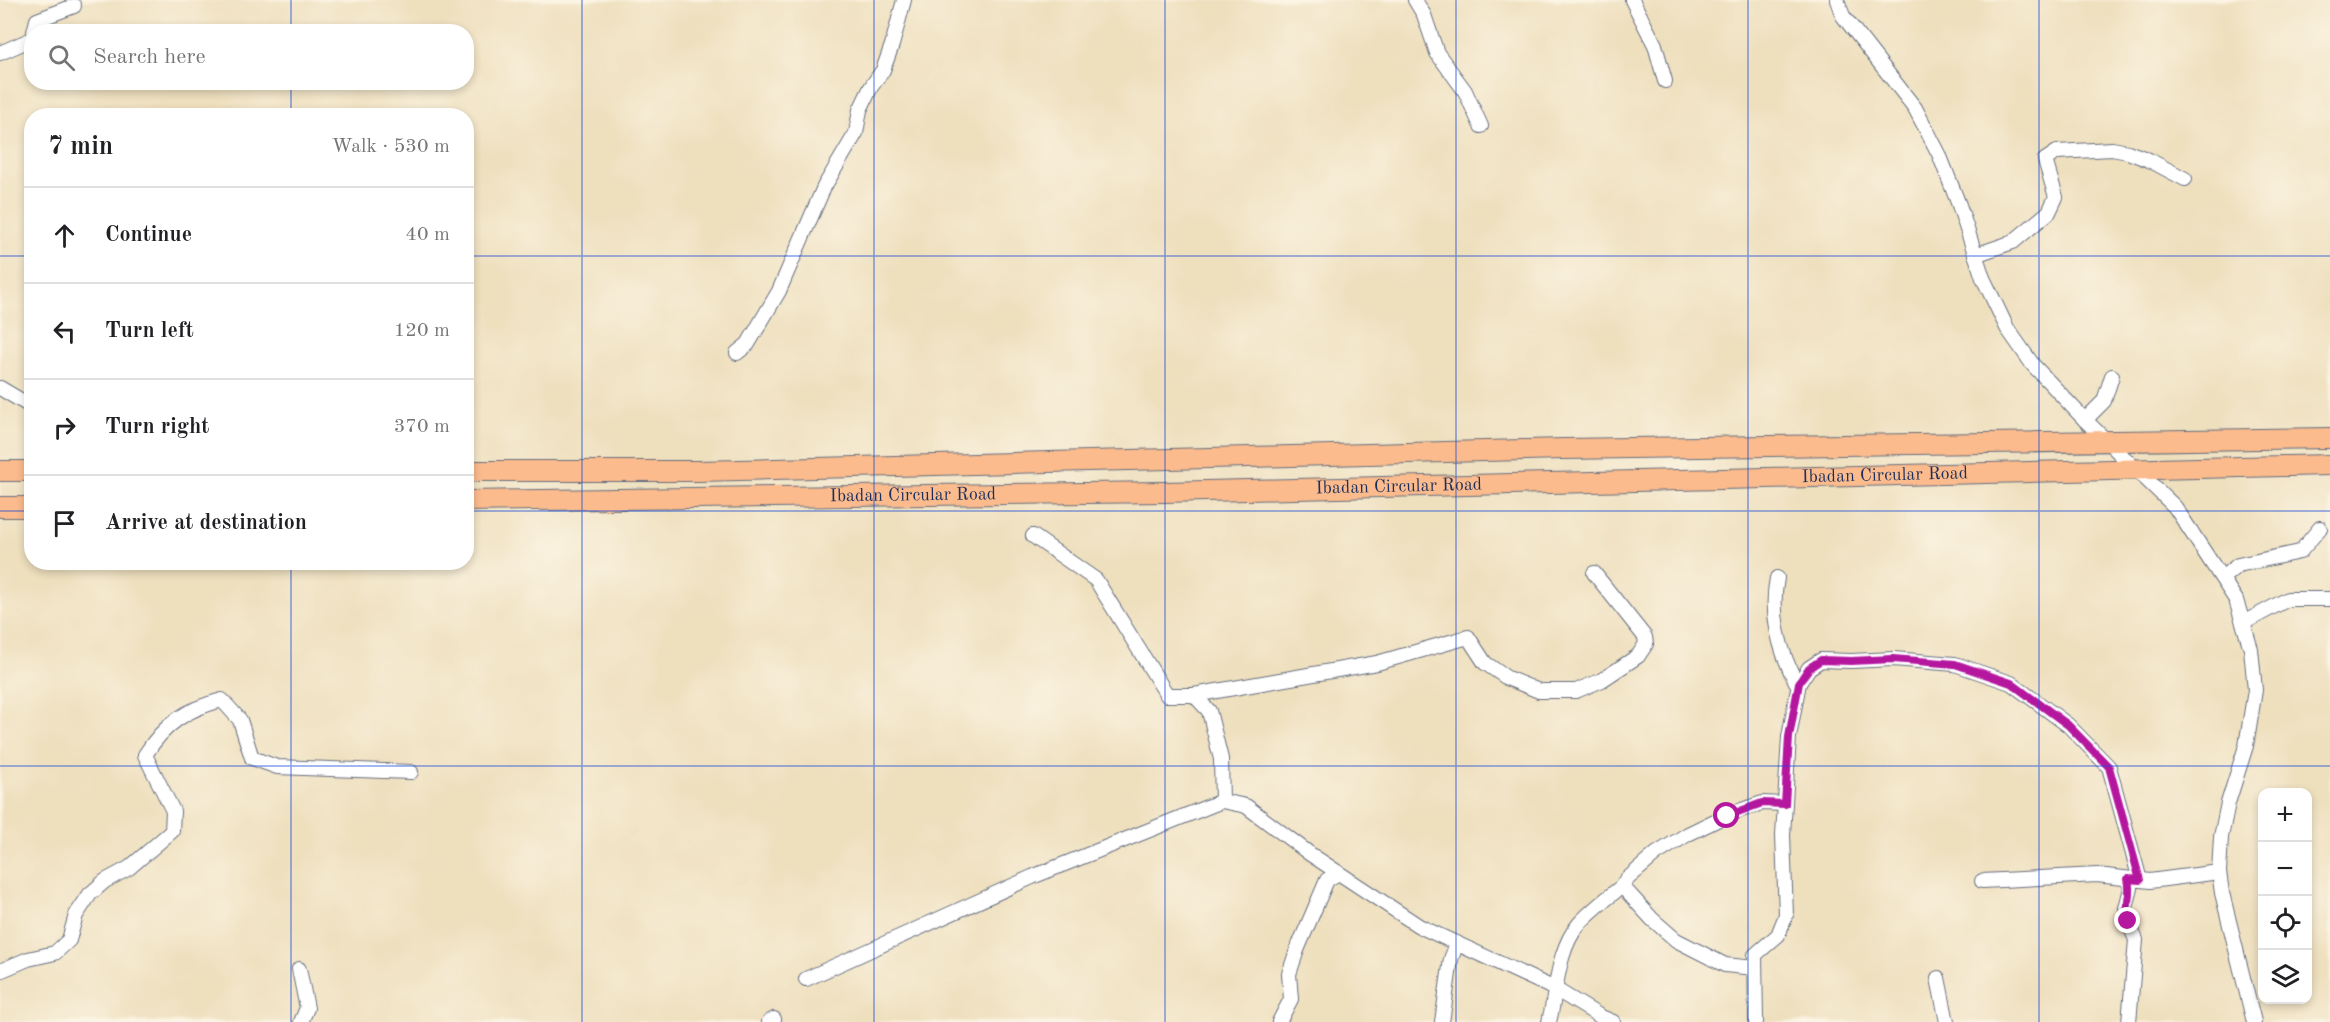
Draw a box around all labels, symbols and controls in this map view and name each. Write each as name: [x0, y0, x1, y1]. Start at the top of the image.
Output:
search box: [24, 24, 474, 90]
icon: search: [45, 41, 78, 74]
text: Search here: [93, 46, 206, 68]
text: 7 min: [48, 134, 113, 160]
text: Walk · 530 m: [331, 137, 450, 157]
icon: ahead: [48, 219, 81, 252]
text: Continue: [105, 224, 192, 246]
text: 40 m: [405, 225, 450, 245]
icon: left: [48, 315, 81, 348]
text: Turn left: [105, 320, 194, 342]
text: 120 m: [394, 321, 450, 341]
icon: right: [48, 411, 81, 444]
text: Turn right: [105, 416, 209, 438]
text: 370 m: [394, 417, 450, 437]
street label: Ibadan Circular Road: [1801, 464, 1968, 486]
street label: Ibadan Circular Road: [1315, 476, 1482, 497]
street label: Ibadan Circular Road: [830, 485, 996, 505]
icon: arrive: [48, 507, 81, 540]
text: Arrive at destination: [105, 512, 307, 534]
map controls: [2258, 788, 2312, 1004]
button: +: [2258, 788, 2312, 842]
route start: [1713, 802, 1739, 828]
button: −: [2258, 842, 2312, 896]
button: locate: [2258, 896, 2312, 950]
route end: [2114, 907, 2140, 933]
button: layers: [2258, 950, 2312, 1004]

